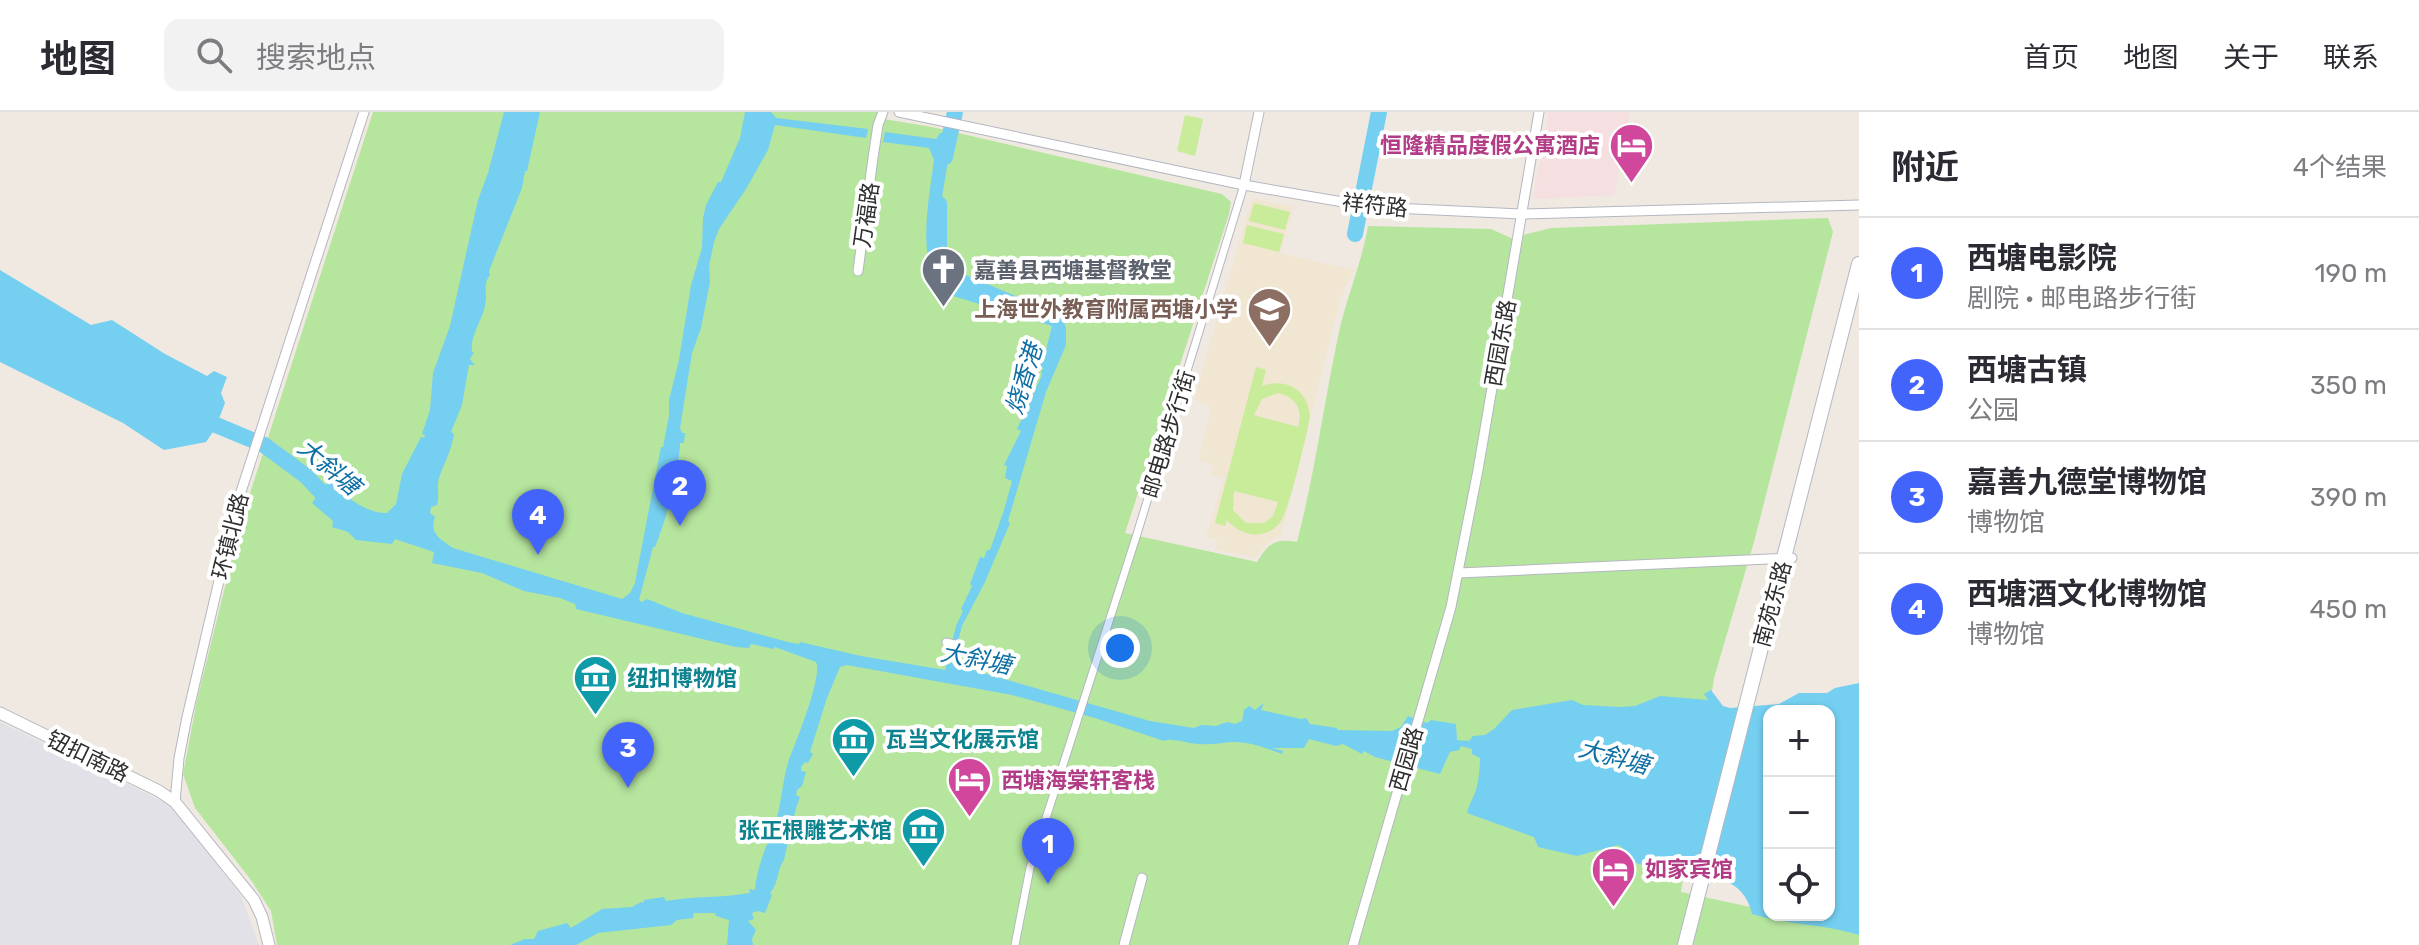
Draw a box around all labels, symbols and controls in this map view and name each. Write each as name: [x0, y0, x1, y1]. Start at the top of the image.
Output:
search box: [164, 19, 724, 91]
icon: search: [192, 33, 236, 77]
text: 地图: [40, 36, 116, 82]
text: 搜索地点: [256, 40, 376, 76]
text: 首页: [2023, 41, 2079, 74]
text: 地图: [2123, 41, 2179, 74]
text: 关于: [2223, 41, 2279, 74]
text: 联系: [2323, 41, 2379, 74]
hotel icon: 恒隆精品度假公寓酒店: [1607, 121, 1655, 184]
place label: 恒隆精品度假公寓酒店: [1380, 132, 1600, 159]
text: 附近: [1891, 147, 1959, 188]
text: 4个结果: [2293, 152, 2387, 183]
street label: 万福路: [849, 181, 884, 250]
street label: 祥符路: [1341, 189, 1409, 222]
text: 西塘电影院: [1967, 240, 2117, 276]
church icon: 嘉善县西塘基督教堂: [919, 246, 967, 309]
place label: 嘉善县西塘基督教堂: [974, 257, 1172, 284]
text: 1: [1911, 258, 1923, 289]
text: 190 m: [2314, 258, 2387, 289]
text: 剧院 · 邮电路步行街: [1967, 283, 2196, 314]
school or university icon: 上海世外教育附属西塘小学: [1245, 285, 1293, 348]
place label: 上海世外教育附属西塘小学: [974, 296, 1238, 323]
street label: 西园东路: [1480, 297, 1521, 389]
water label: 烧香港: [1000, 338, 1049, 418]
text: 西塘古镇: [1967, 352, 2087, 388]
street label: 邮电路步行街: [1136, 367, 1201, 501]
text: 2: [1909, 370, 1925, 401]
text: 350 m: [2310, 370, 2387, 401]
text: 公园: [1967, 395, 2019, 426]
water label: 大斜塘: [292, 433, 369, 503]
pin: 2: [654, 460, 706, 526]
text: 嘉善九德堂博物馆: [1967, 464, 2207, 500]
text: 3: [1908, 482, 1926, 513]
text: 390 m: [2310, 482, 2387, 513]
pin: 4: [512, 489, 564, 555]
street label: 环镇北路: [207, 490, 254, 582]
text: 博物馆: [1967, 507, 2045, 538]
street label: 南苑东路: [1748, 558, 1797, 650]
text: 西塘酒文化博物馆: [1967, 576, 2207, 612]
text: 4: [1908, 594, 1926, 625]
text: 450 m: [2309, 594, 2387, 625]
text: 博物馆: [1967, 619, 2045, 650]
your location: [1100, 628, 1140, 668]
water label: 大斜塘: [938, 638, 1018, 680]
museum icon: 纽扣博物馆: [572, 654, 620, 717]
place label: 纽扣博物馆: [627, 665, 737, 692]
map controls: [1763, 705, 1835, 921]
button: +: [1763, 705, 1835, 777]
museum icon: 瓦当文化展示馆: [830, 715, 878, 778]
pin: 3: [602, 722, 654, 788]
street label: 西园路: [1384, 724, 1429, 795]
street label: 钮扣南路: [42, 725, 133, 788]
place label: 瓦当文化展示馆: [885, 726, 1039, 753]
water label: 大斜塘: [1576, 734, 1656, 781]
hotel icon: 西塘海棠轩客栈: [946, 756, 994, 819]
place label: 西塘海棠轩客栈: [1001, 767, 1155, 794]
button: −: [1763, 777, 1835, 849]
museum icon: 张正根雕艺术馆: [899, 806, 947, 869]
place label: 张正根雕艺术馆: [738, 817, 892, 844]
pin: 1: [1022, 818, 1074, 884]
hotel icon: 如家宾馆: [1590, 845, 1638, 908]
button: locate: [1763, 849, 1835, 921]
place label: 如家宾馆: [1645, 856, 1733, 883]

